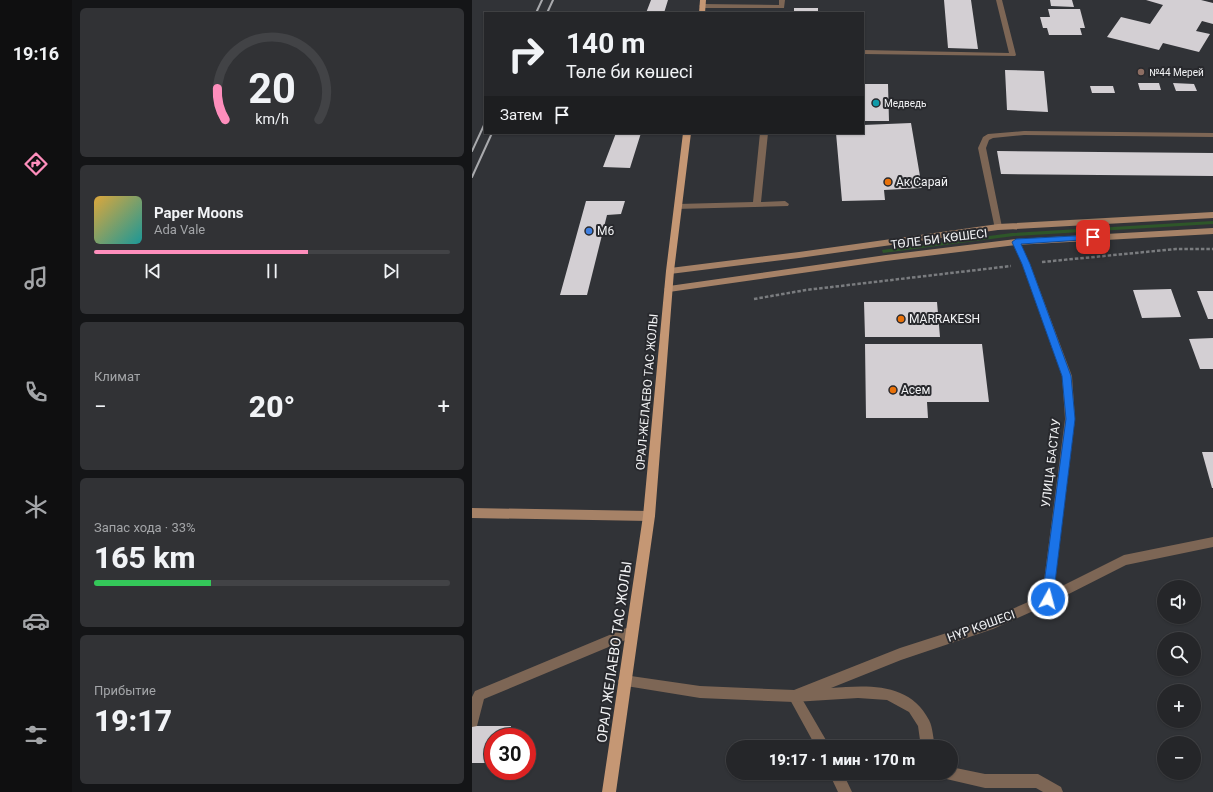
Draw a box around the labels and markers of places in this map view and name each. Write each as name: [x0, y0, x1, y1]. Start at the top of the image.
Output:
marker: №44 Мерей: [1136, 67, 1146, 77]
place label: №44 Мерей: [1149, 67, 1204, 78]
marker: Медведь: [871, 98, 881, 108]
place label: Медведь: [884, 98, 927, 109]
place label: Ак Сарай: [896, 175, 948, 189]
marker: Ак Сарай: [883, 177, 893, 187]
pin: [1076, 220, 1110, 254]
place label: М6: [597, 224, 614, 238]
marker: М6: [584, 226, 594, 236]
place label: MARRAKESH: [909, 312, 980, 326]
marker: MARRAKESH: [896, 314, 906, 324]
place label: Асем: [901, 383, 930, 397]
marker: Асем: [888, 385, 898, 395]

